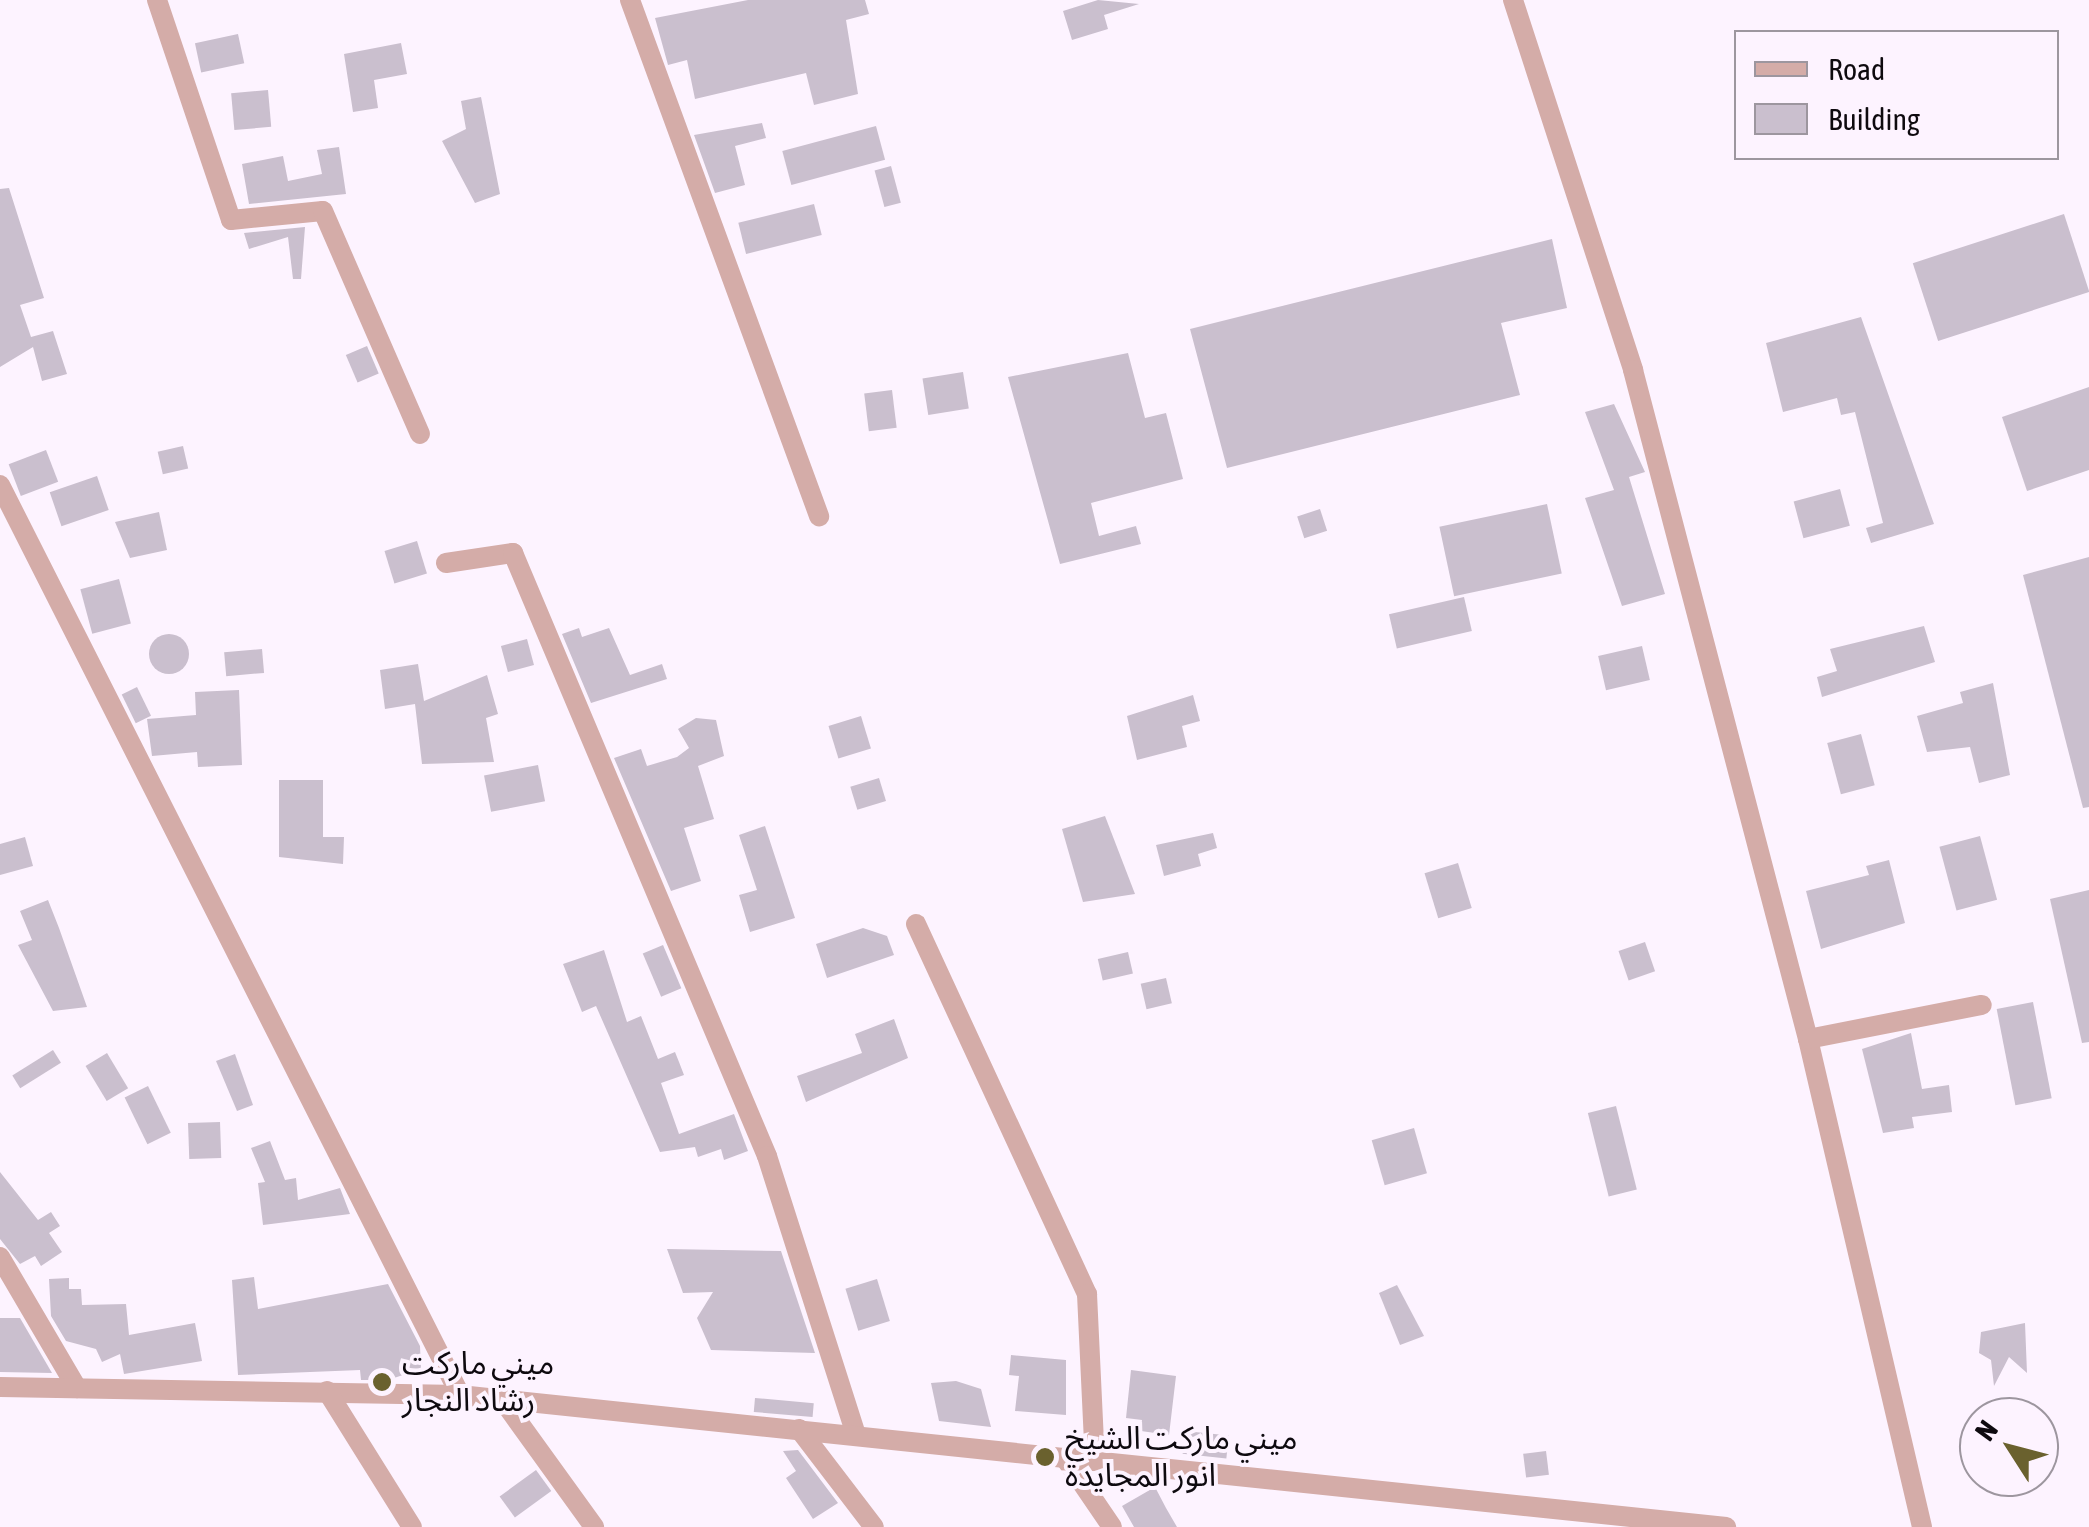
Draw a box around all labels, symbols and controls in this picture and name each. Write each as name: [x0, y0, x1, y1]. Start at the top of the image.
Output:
legend: [1734, 30, 2059, 160]
text: Road: [1828, 52, 1885, 86]
text: Building: [1828, 102, 1920, 136]
place label: ميني ماركت رشاد النجار: [402, 1345, 554, 1420]
marker: ميني ماركت رشاد النجار: [371, 1371, 393, 1393]
north arrow: [1959, 1397, 2059, 1497]
text: N: [1969, 1414, 2004, 1447]
place label: ميني ماركت الشيخ انور المجايدة: [1065, 1420, 1298, 1495]
marker: ميني ماركت الشيخ انور المجايدة: [1034, 1446, 1056, 1468]

